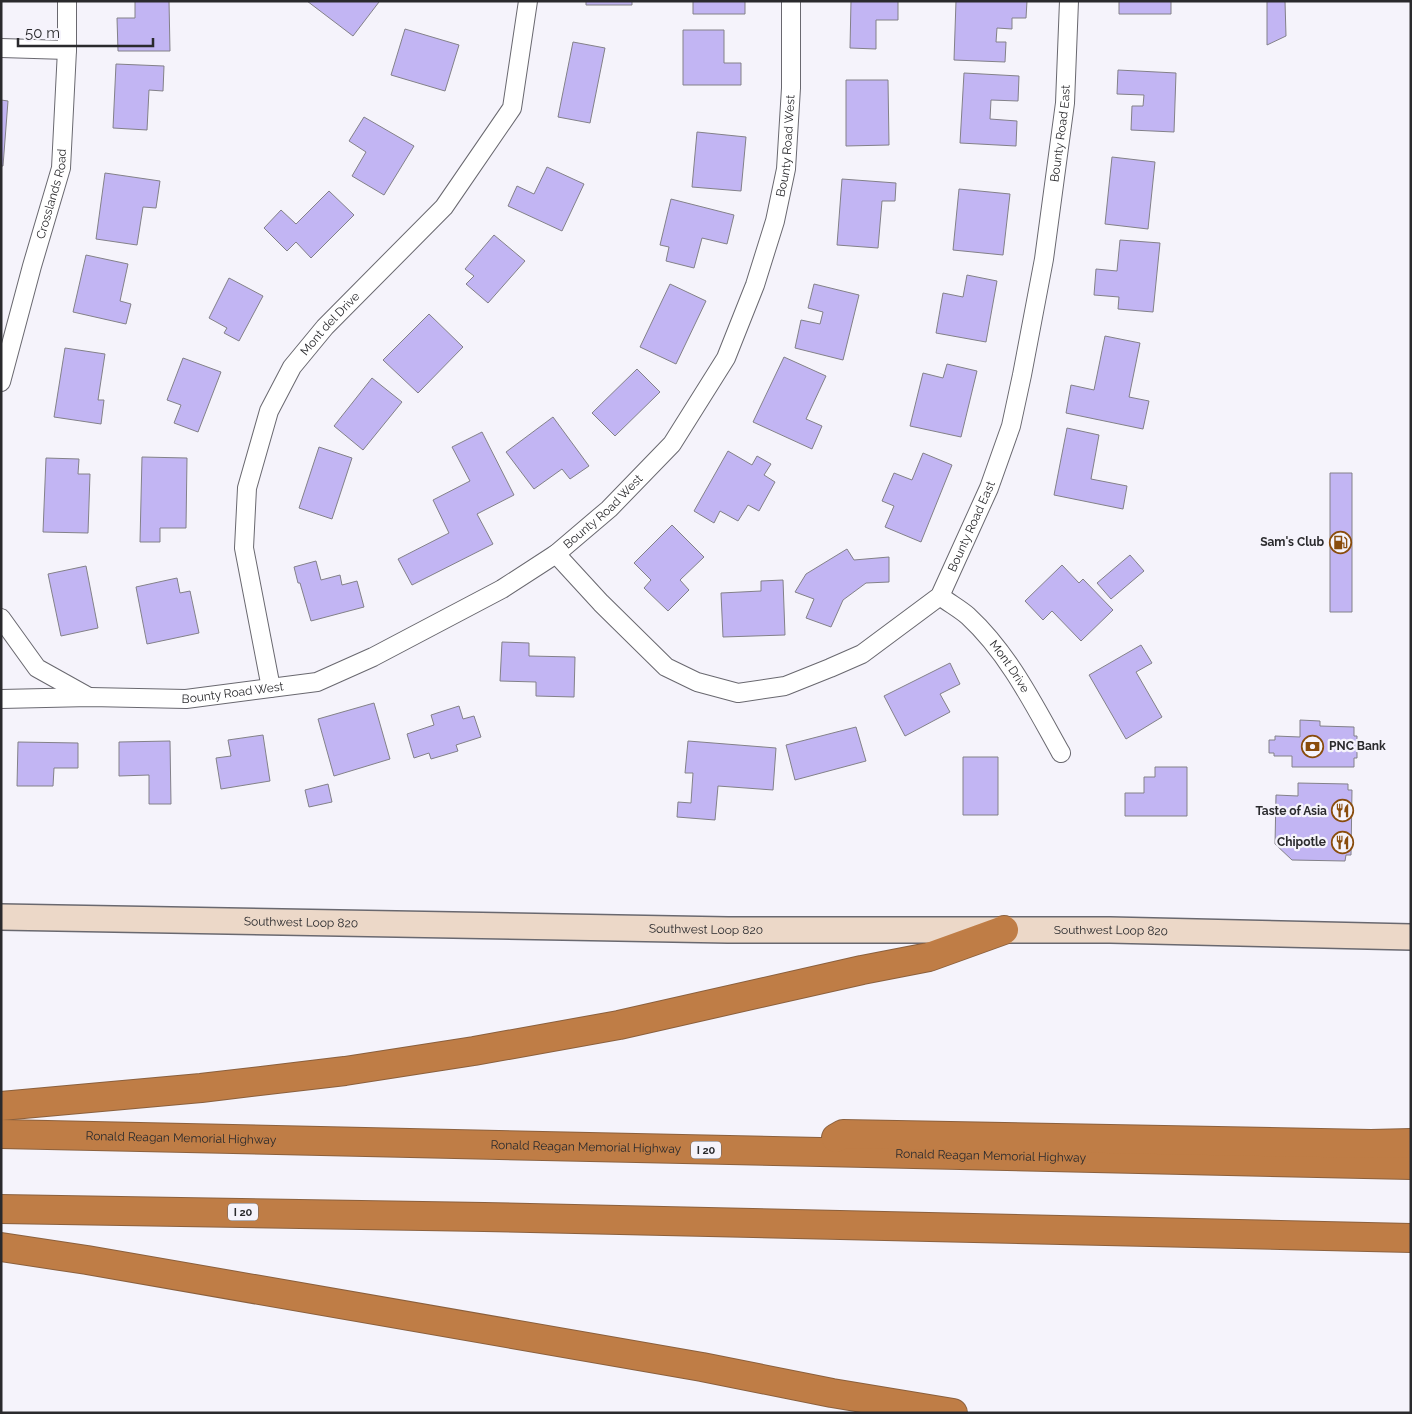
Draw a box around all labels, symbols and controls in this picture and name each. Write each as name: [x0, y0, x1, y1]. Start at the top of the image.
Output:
scale bar: [18, 15, 152, 47]
text: 50 m: [25, 24, 60, 42]
street label: Bounty Road East: [1047, 85, 1073, 183]
street label: Bounty Road West: [773, 94, 798, 198]
street label: Crosslands Road: [33, 148, 69, 241]
street label: Mont del Drive: [298, 289, 362, 358]
street label: Bounty Road West: [561, 472, 645, 552]
street label: Bounty Road East: [945, 479, 998, 574]
fuel station icon: Sam's Club: [1328, 530, 1352, 554]
place label: Sam's Club: [1260, 535, 1324, 549]
street label: Mont Drive: [987, 638, 1032, 695]
street label: Bounty Road West: [182, 679, 284, 706]
bank icon: PNC Bank: [1301, 734, 1325, 758]
place label: PNC Bank: [1329, 739, 1386, 753]
restaurant icon: Taste of Asia: [1331, 799, 1355, 823]
place label: Taste of Asia: [1255, 804, 1327, 818]
restaurant icon: Chipotle: [1330, 830, 1354, 854]
place label: Chipotle: [1277, 835, 1326, 849]
street label: Southwest Loop 820: [244, 914, 358, 930]
street label: Southwest Loop 820: [649, 922, 763, 937]
street label: Southwest Loop 820: [1054, 923, 1168, 938]
street label: Ronald Reagan Memorial Highway: [85, 1129, 277, 1147]
street label: Ronald Reagan Memorial Highway: [490, 1138, 682, 1156]
road number: I 20: [691, 1142, 721, 1158]
street label: Ronald Reagan Memorial Highway: [895, 1147, 1087, 1165]
road number: I 20: [228, 1204, 258, 1220]

